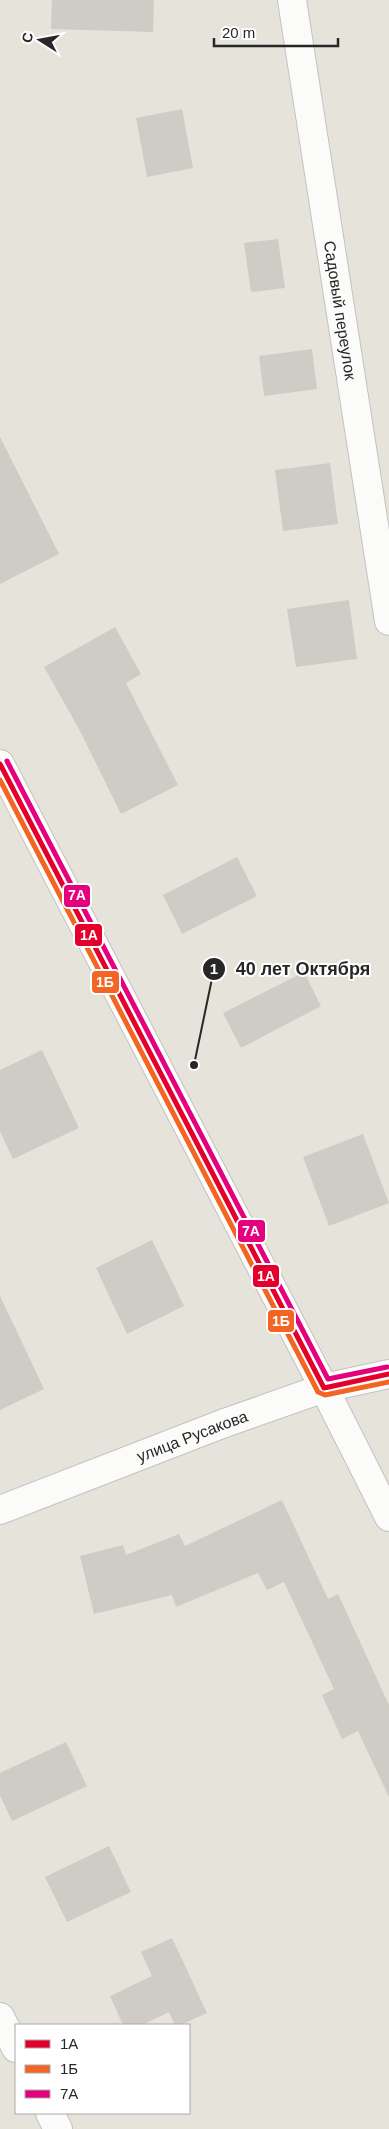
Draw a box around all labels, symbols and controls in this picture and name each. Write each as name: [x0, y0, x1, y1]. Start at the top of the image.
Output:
north arrow: [15, 15, 65, 65]
scale bar: [214, 15, 338, 47]
text: 20 m: [222, 24, 255, 41]
text: С: [18, 31, 36, 44]
street label: Садовый переулок: [321, 239, 360, 382]
line badge: 7А: [63, 884, 91, 908]
text: 7А: [68, 887, 86, 903]
line badge: 1А: [74, 923, 103, 947]
text: 1А: [80, 927, 98, 943]
callout: 40 лет Октября: [201, 953, 381, 986]
text: 40 лет Октября: [236, 959, 370, 979]
text: 1: [210, 960, 218, 977]
line badge: 1Б: [91, 970, 120, 994]
text: 1Б: [96, 974, 114, 990]
line badge: 7А: [237, 1219, 266, 1243]
text: 7А: [242, 1223, 260, 1239]
line badge: 1А: [252, 1264, 280, 1288]
text: 1А: [257, 1268, 275, 1284]
line badge: 1Б: [267, 1309, 295, 1333]
text: 1Б: [272, 1313, 290, 1329]
street label: улица Русакова: [134, 1407, 250, 1465]
legend: [15, 2024, 190, 2114]
text: 1А: [60, 2035, 78, 2052]
text: 1Б: [60, 2060, 78, 2077]
text: 7А: [60, 2085, 78, 2102]

